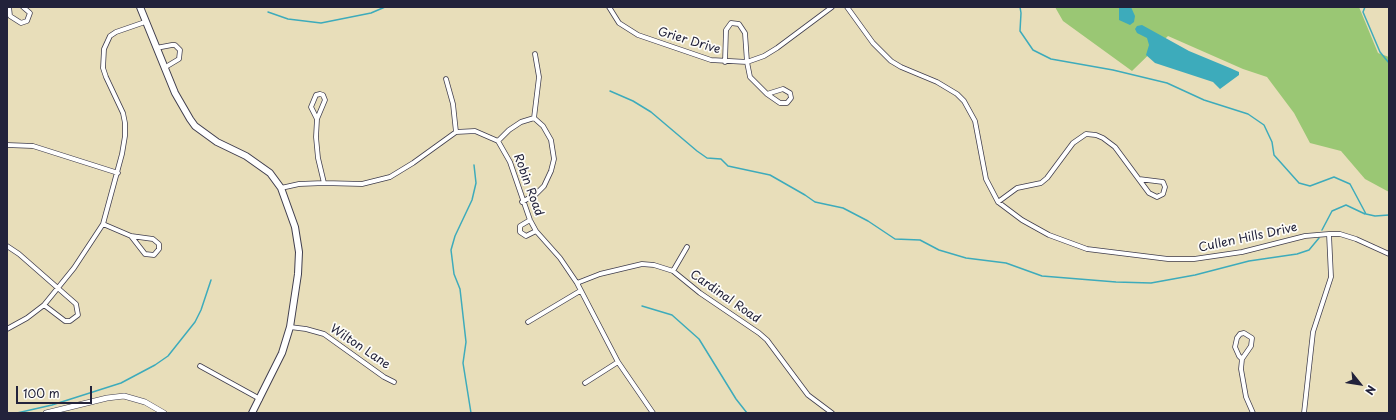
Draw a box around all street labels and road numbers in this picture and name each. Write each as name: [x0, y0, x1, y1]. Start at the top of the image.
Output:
street label: Grier Drive: [656, 25, 722, 57]
street label: Robin Road: [510, 152, 546, 218]
street label: Cullen Hills Drive: [1197, 221, 1299, 255]
street label: Cardinal Road: [687, 267, 763, 327]
street label: Wilton Lane: [327, 322, 393, 372]

